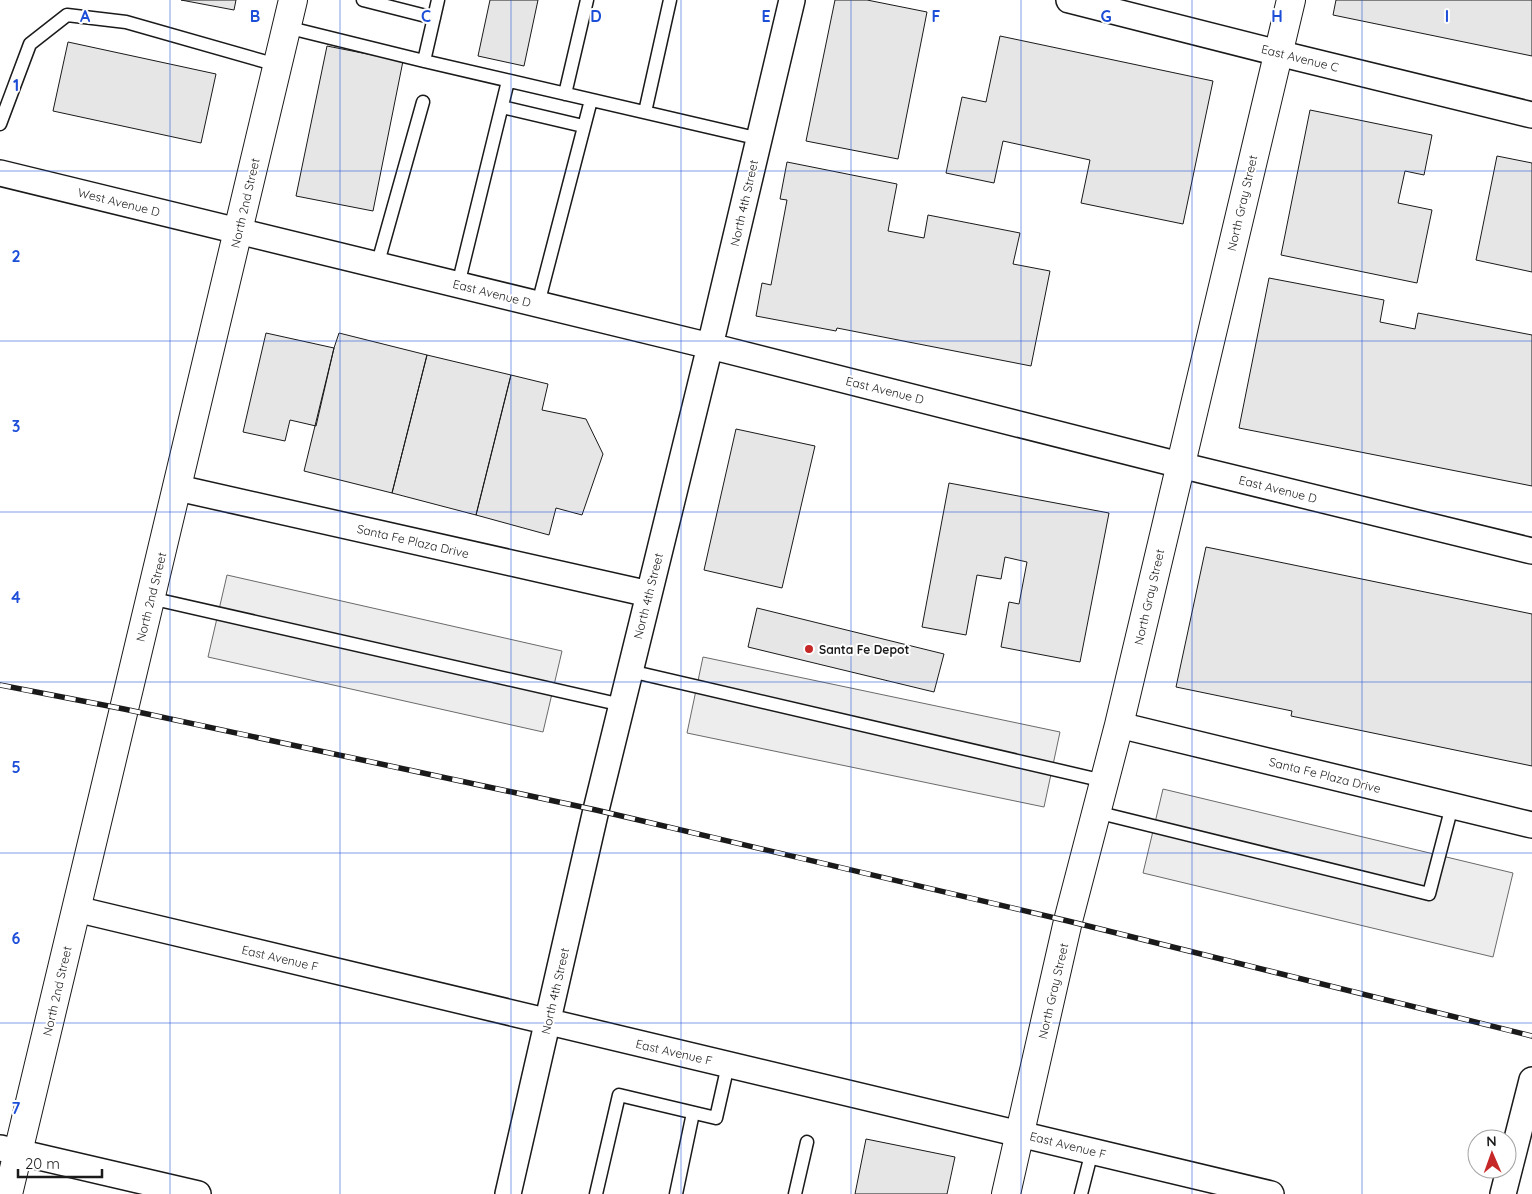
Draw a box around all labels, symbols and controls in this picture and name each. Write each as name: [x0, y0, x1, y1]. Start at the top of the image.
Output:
text: A: [80, 6, 91, 26]
text: B: [250, 6, 260, 26]
text: C: [421, 6, 431, 26]
text: D: [590, 6, 602, 26]
text: E: [761, 6, 771, 26]
text: F: [932, 6, 941, 26]
text: G: [1100, 6, 1112, 26]
text: H: [1271, 6, 1283, 26]
text: I: [1445, 6, 1449, 26]
street label: East Avenue C: [1260, 41, 1340, 75]
text: 1: [13, 75, 19, 95]
street label: North Gray Street: [1224, 154, 1260, 252]
street label: North 2nd Street: [227, 157, 263, 249]
street label: North 4th Street: [727, 158, 761, 248]
street label: West Avenue D: [76, 185, 162, 220]
text: 2: [11, 246, 21, 266]
street label: East Avenue D: [451, 276, 533, 310]
street label: East Avenue D: [844, 373, 926, 407]
text: 3: [12, 416, 20, 436]
street label: East Avenue D: [1237, 472, 1319, 506]
street label: Santa Fe Plaza Drive: [355, 521, 471, 561]
street label: North Gray Street: [1131, 548, 1167, 646]
street label: North 2nd Street: [133, 551, 169, 643]
street label: North 4th Street: [630, 551, 666, 641]
text: 4: [11, 587, 21, 607]
place label: Santa Fe Depot: [819, 642, 909, 657]
marker: Santa Fe Depot: [803, 643, 815, 655]
street label: Santa Fe Plaza Drive: [1268, 754, 1383, 796]
text: 5: [11, 757, 21, 777]
text: 6: [12, 928, 21, 948]
street label: East Avenue F: [240, 942, 320, 974]
street label: North Gray Street: [1035, 942, 1071, 1040]
street label: North 2nd Street: [39, 945, 75, 1037]
street label: North 4th Street: [538, 946, 572, 1036]
street label: East Avenue F: [634, 1036, 714, 1068]
text: 7: [12, 1098, 21, 1118]
street label: East Avenue F: [1028, 1128, 1108, 1162]
north arrow: [1467, 1129, 1517, 1179]
text: N: [1486, 1132, 1497, 1150]
scale bar: [18, 1146, 101, 1178]
text: 20 m: [25, 1154, 60, 1173]

